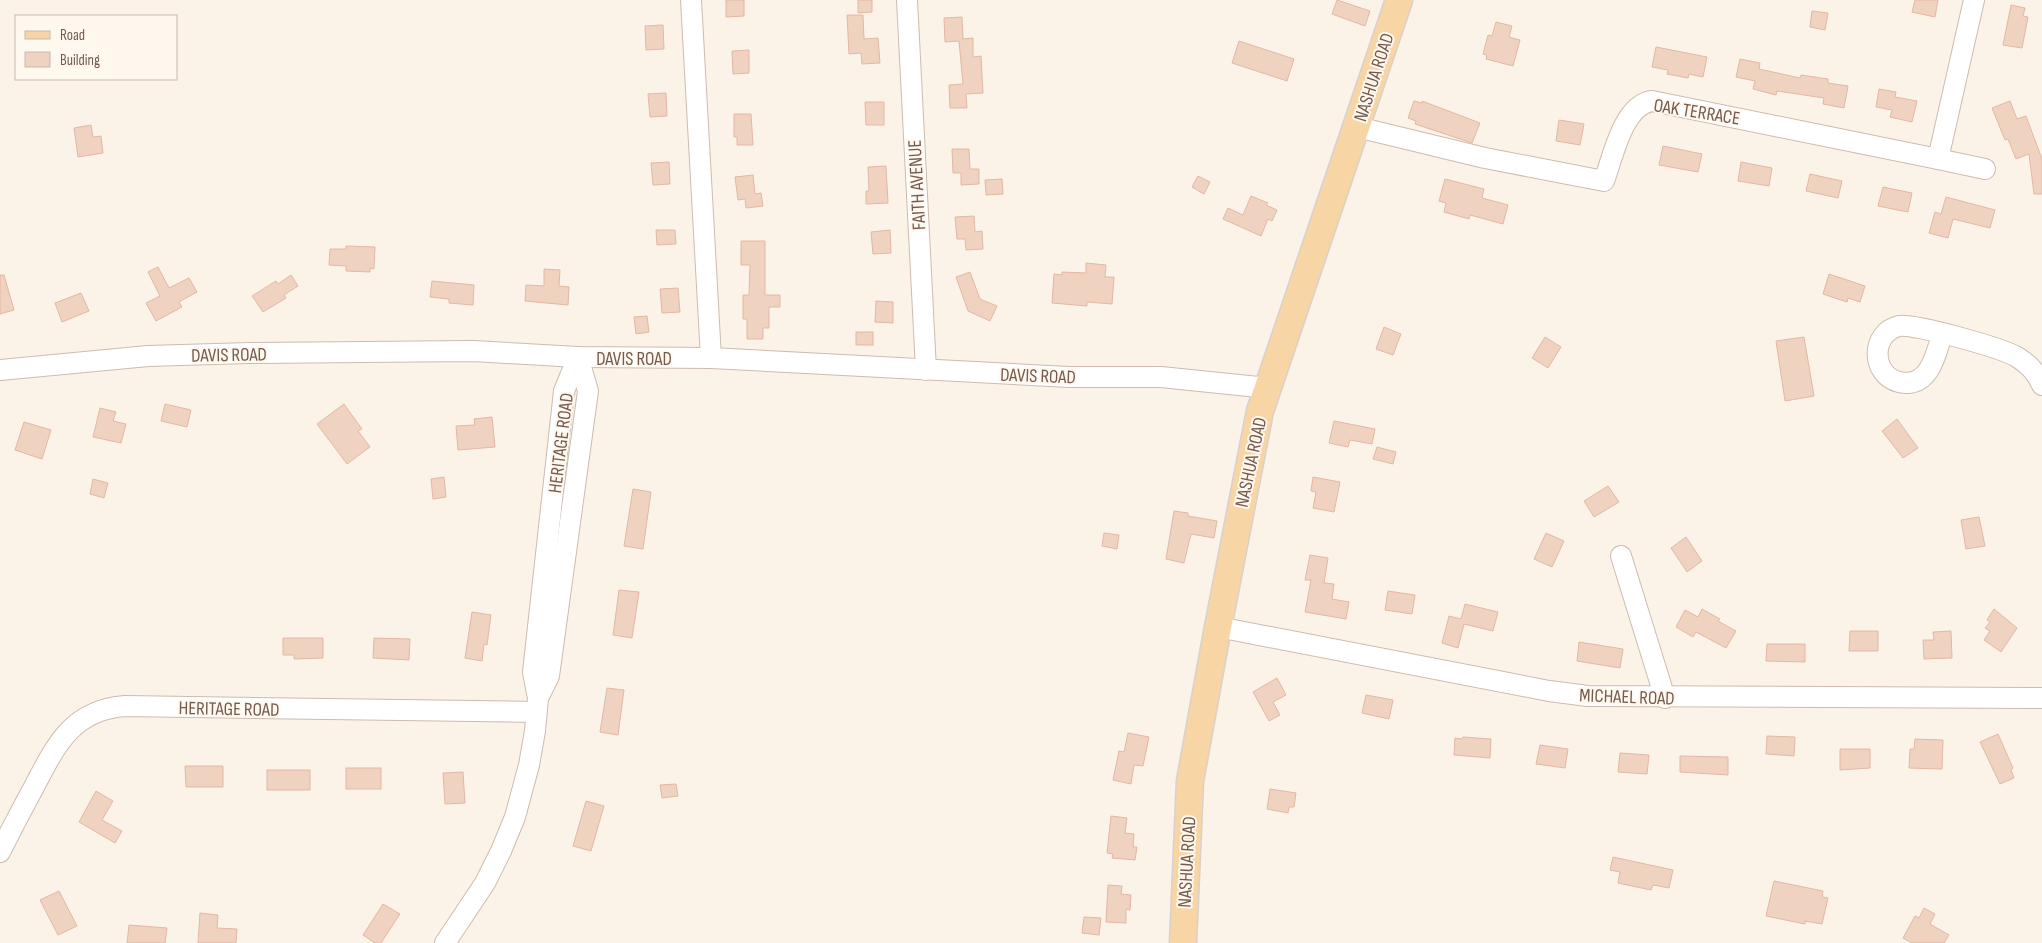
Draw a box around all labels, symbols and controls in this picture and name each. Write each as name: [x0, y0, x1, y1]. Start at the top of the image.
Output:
legend: [15, 15, 178, 80]
text: Road: [60, 26, 85, 45]
street label: NASHUA ROAD: [1349, 30, 1399, 124]
text: Building: [60, 51, 100, 70]
street label: OAK TERRACE: [1652, 94, 1742, 131]
street label: FAITH AVENUE: [904, 139, 931, 231]
street label: DAVIS ROAD: [191, 343, 267, 368]
street label: DAVIS ROAD: [596, 348, 672, 371]
street label: DAVIS ROAD: [1000, 364, 1076, 389]
street label: HERITAGE ROAD: [544, 392, 579, 495]
street label: NASHUA ROAD: [1231, 415, 1272, 509]
street label: MICHAEL ROAD: [1579, 684, 1675, 711]
street label: HERITAGE ROAD: [178, 697, 280, 722]
street label: NASHUA ROAD: [1174, 816, 1201, 908]

